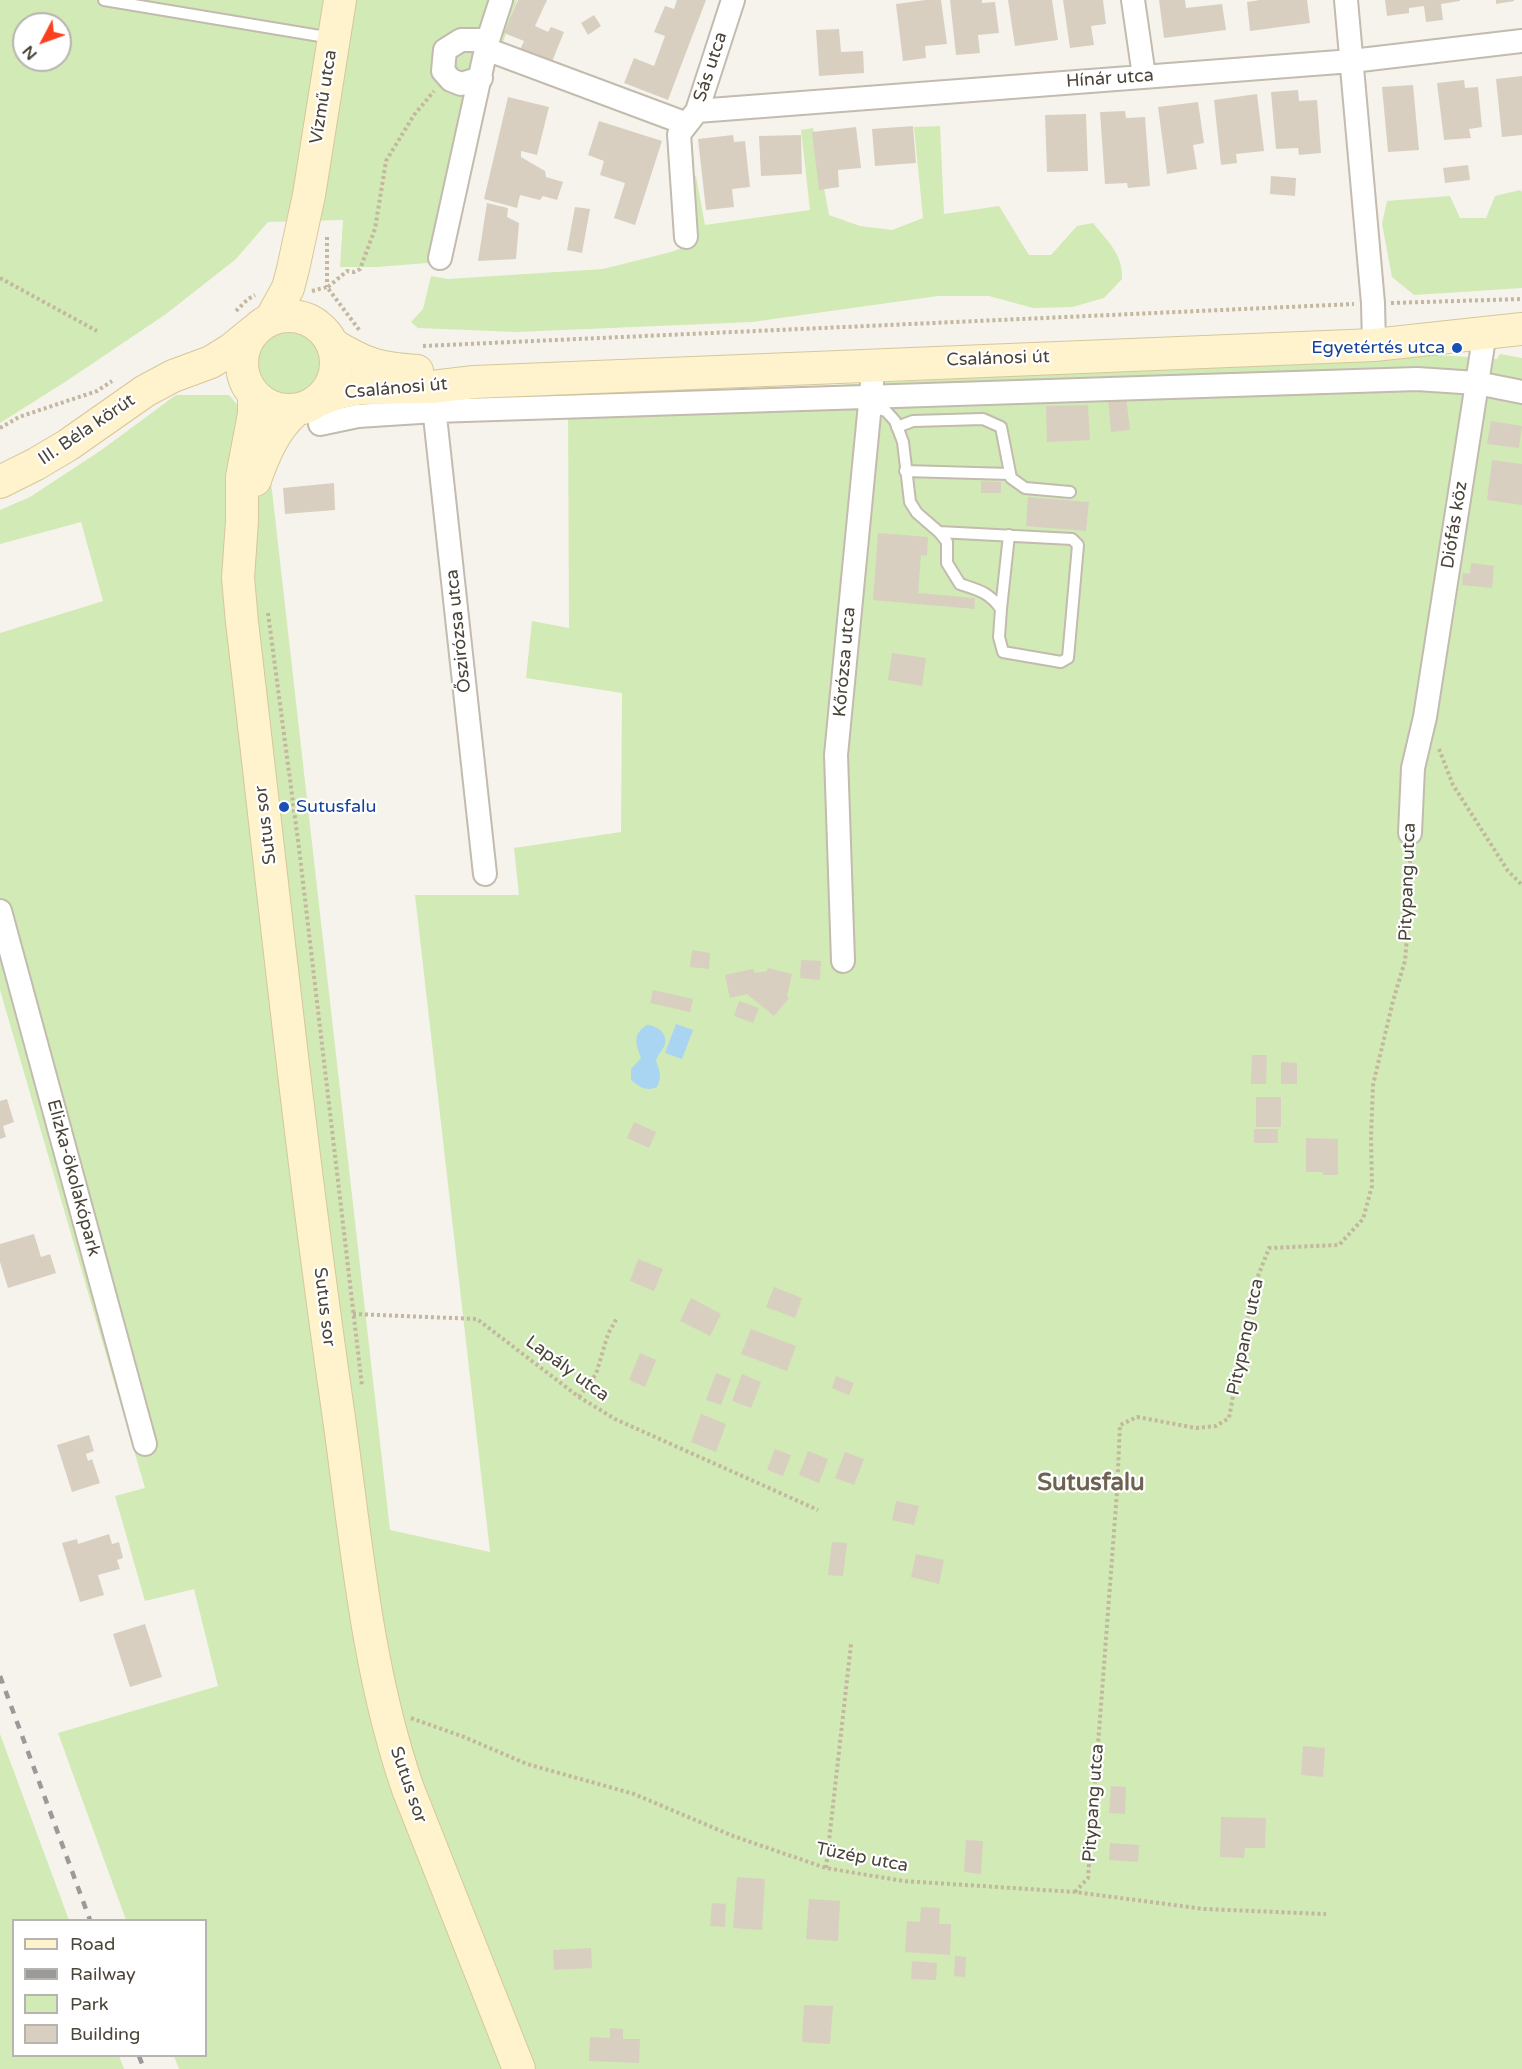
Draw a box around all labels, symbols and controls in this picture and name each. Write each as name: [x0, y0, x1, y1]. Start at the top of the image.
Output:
north arrow: [12, 12, 72, 72]
street label: Sás utca: [690, 29, 732, 105]
text: N: [18, 41, 42, 64]
street label: Vízmű utca: [306, 48, 342, 146]
street label: Hínár utca: [1065, 65, 1155, 93]
place label: Egyetértés utca: [1311, 337, 1445, 359]
marker: Egyetértés utca: [1450, 341, 1464, 355]
street label: Csalánosi út: [946, 346, 1050, 372]
street label: Csalánosi út: [344, 374, 448, 404]
street label: III. Béla körút: [35, 390, 139, 470]
street label: Diófás köz: [1437, 480, 1473, 570]
street label: Őszirózsa utca: [442, 568, 476, 694]
street label: Kőrózsa utca: [829, 606, 861, 718]
street label: Sutus sor: [250, 784, 282, 866]
place label: Sutusfalu: [296, 796, 377, 818]
marker: Sutusfalu: [277, 800, 291, 814]
street label: Pitypang utca: [1395, 822, 1421, 942]
street label: Elizka-ökolakópark: [42, 1097, 104, 1259]
street label: Sutus sor: [308, 1266, 340, 1348]
street label: Pitypang utca: [1223, 1277, 1269, 1397]
street label: Lapály utca: [521, 1331, 613, 1407]
district label: Sutusfalu: [1037, 1470, 1145, 1498]
street label: Pitypang utca: [1079, 1743, 1109, 1863]
street label: Sutus sor: [385, 1744, 431, 1826]
street label: Tüzép utca: [814, 1838, 910, 1878]
legend: [12, 1919, 207, 2057]
text: Road: [70, 1933, 115, 1955]
text: Railway: [70, 1963, 136, 1985]
text: Park: [70, 1993, 108, 2015]
text: Building: [70, 2023, 140, 2045]

